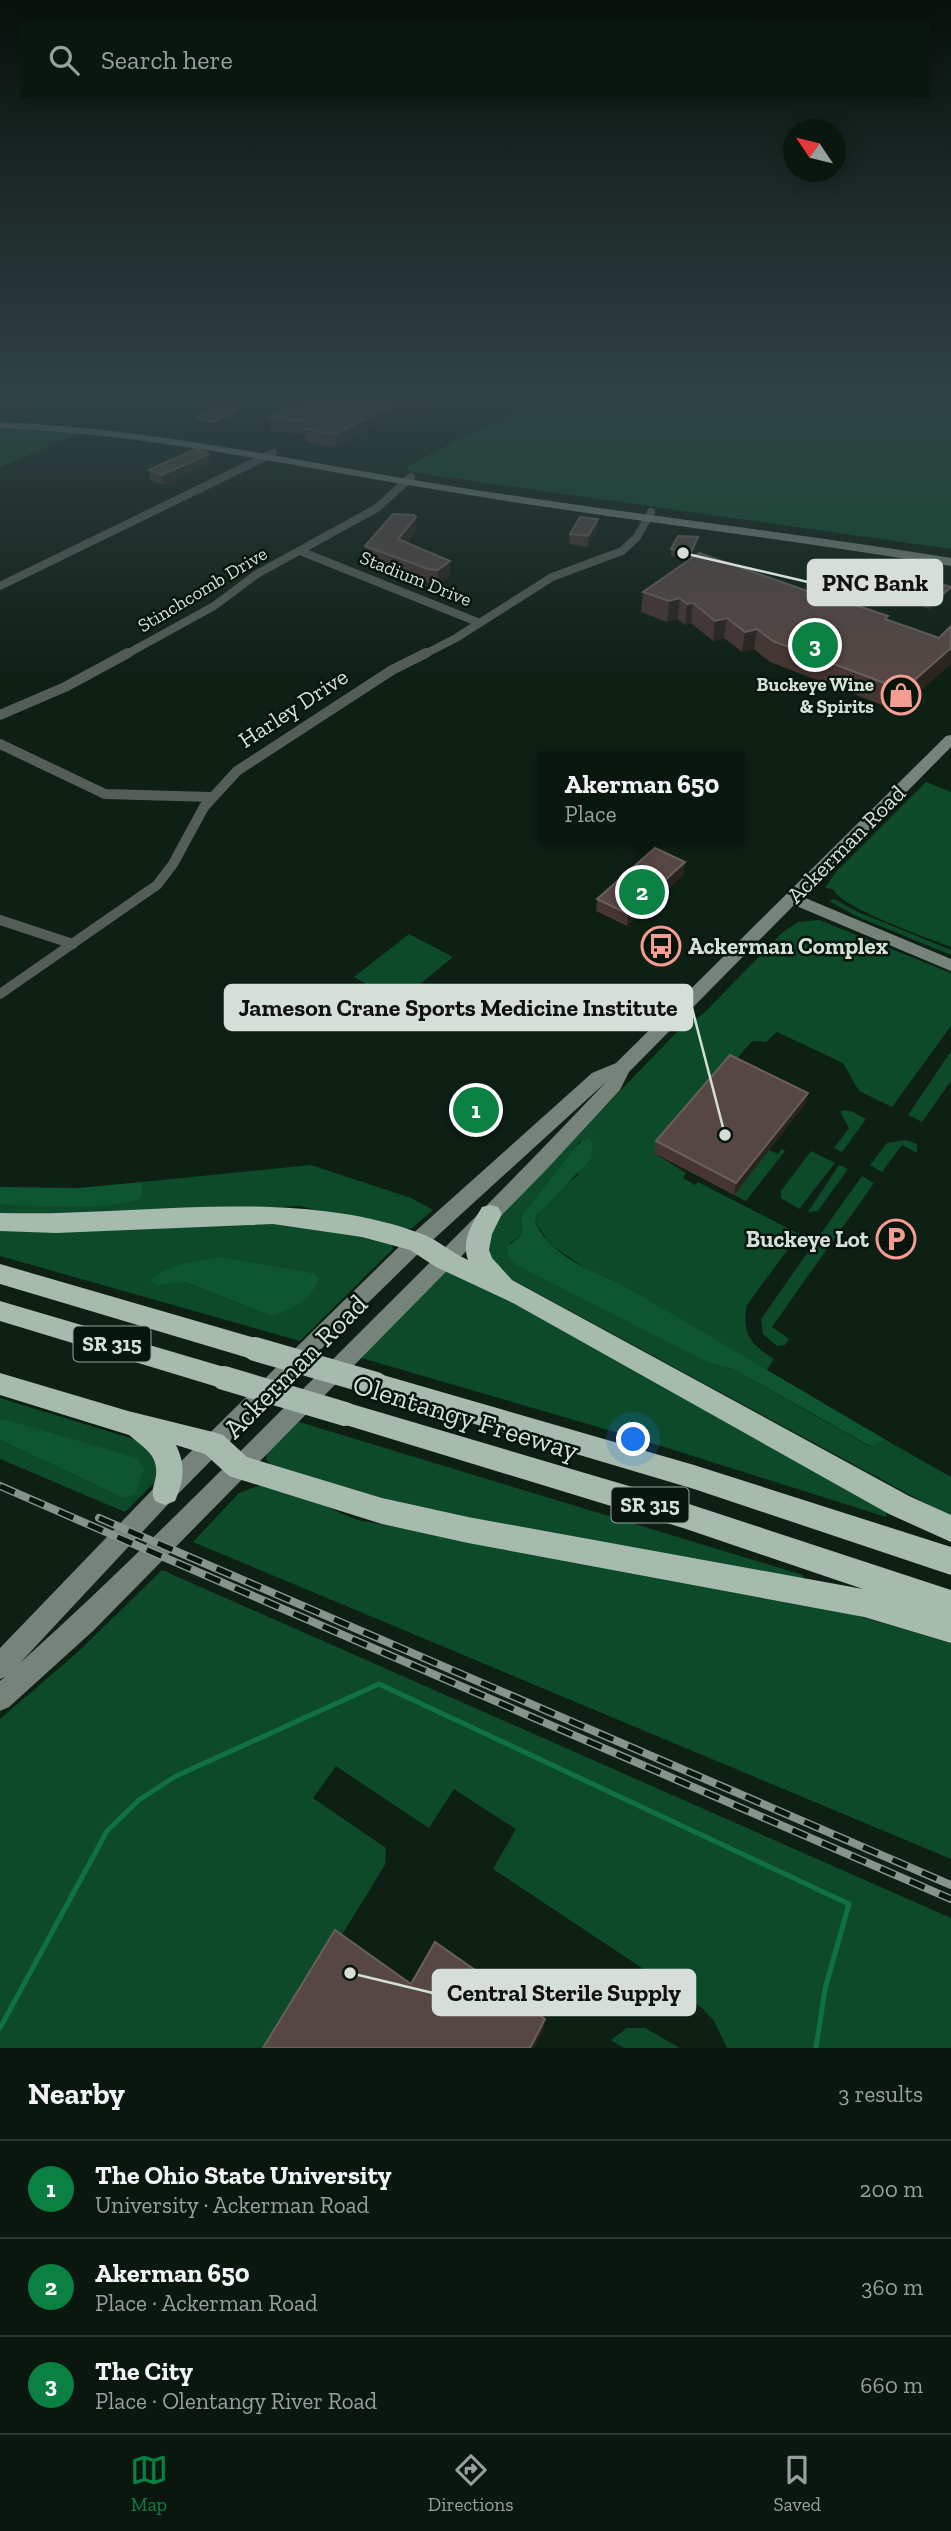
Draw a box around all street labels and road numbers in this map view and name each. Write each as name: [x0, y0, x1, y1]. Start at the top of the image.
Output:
street label: Stinchcomb Drive: [133, 542, 271, 637]
street label: Stadium Drive: [357, 546, 475, 611]
street label: Harley Drive: [233, 662, 353, 754]
street label: Ackerman Road: [781, 779, 911, 909]
street label: Ackerman Road: [217, 1288, 374, 1445]
road number: SR 315: [74, 1326, 150, 1362]
street label: Olentangy Freeway: [349, 1367, 583, 1468]
road number: SR 315: [612, 1488, 688, 1522]

